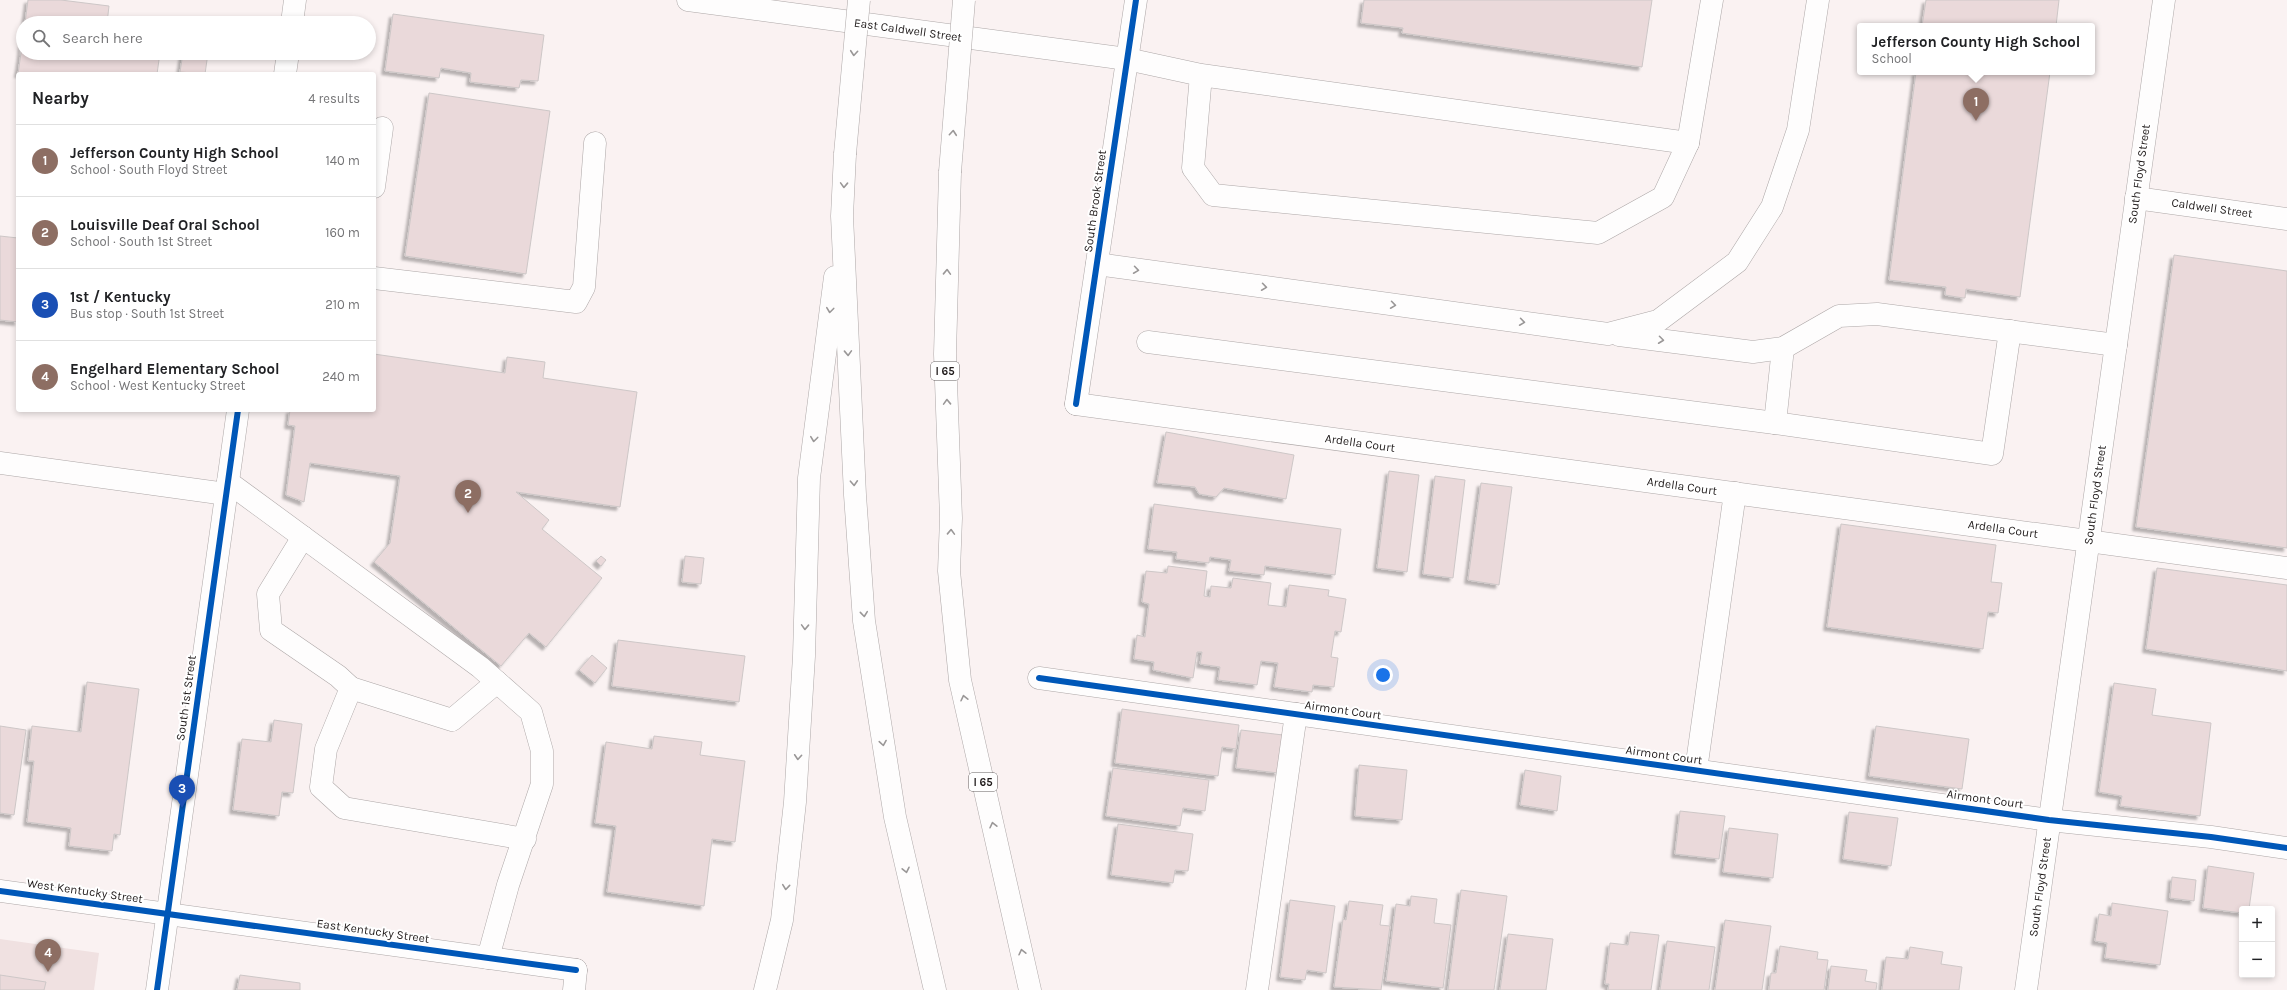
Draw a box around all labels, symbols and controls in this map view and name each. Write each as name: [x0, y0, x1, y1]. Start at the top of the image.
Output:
street label: East Caldwell Street: [853, 15, 963, 45]
search box: [16, 16, 376, 60]
popup: [1857, 23, 2095, 75]
icon: search: [30, 27, 52, 49]
text: Search here: [62, 29, 143, 47]
text: Jefferson County High School: [1872, 33, 2080, 51]
one-way arrow: [849, 50, 858, 56]
text: School: [1872, 51, 1912, 66]
text: Nearby: [32, 88, 89, 108]
pin: 1: [1963, 88, 1989, 121]
text: 4 results: [308, 91, 360, 106]
street label: South Floyd Street: [2125, 123, 2153, 225]
one-way arrow: [948, 130, 957, 136]
text: Jefferson County High School: [70, 144, 279, 162]
street label: South Brook Street: [1081, 148, 1109, 253]
text: 1: [43, 153, 47, 168]
text: 140 m: [325, 153, 360, 168]
text: School · South Floyd Street: [70, 162, 228, 177]
one-way arrow: [839, 182, 848, 188]
street label: Caldwell Street: [2171, 195, 2254, 221]
text: Louisville Deaf Oral School: [70, 216, 260, 234]
text: 2: [41, 225, 49, 240]
text: 160 m: [325, 225, 360, 240]
text: School · South 1st Street: [70, 234, 212, 249]
one-way arrow: [1133, 265, 1139, 274]
one-way arrow: [943, 269, 951, 275]
one-way arrow: [1261, 282, 1267, 291]
text: 1st / Kentucky: [70, 288, 171, 306]
text: 3: [41, 297, 49, 312]
text: 210 m: [325, 297, 360, 312]
one-way arrow: [1390, 300, 1396, 309]
text: Bus stop · South 1st Street: [70, 306, 224, 321]
one-way arrow: [826, 307, 835, 314]
one-way arrow: [1519, 317, 1525, 326]
one-way arrow: [1658, 336, 1664, 345]
one-way arrow: [844, 350, 852, 356]
text: Engelhard Elementary School: [70, 360, 280, 378]
road number: I 65: [931, 362, 959, 380]
text: 4: [41, 369, 49, 384]
text: 240 m: [322, 369, 360, 384]
text: School · West Kentucky Street: [70, 378, 245, 393]
one-way arrow: [942, 399, 951, 405]
street label: Ardella Court: [1324, 431, 1396, 455]
one-way arrow: [810, 436, 819, 442]
street label: South Floyd Street: [2081, 444, 2109, 546]
street label: Ardella Court: [1646, 474, 1718, 498]
pin: 2: [455, 480, 481, 513]
one-way arrow: [850, 480, 858, 486]
street label: Ardella Court: [1967, 517, 2039, 541]
one-way arrow: [946, 529, 955, 535]
one-way arrow: [859, 611, 868, 617]
one-way arrow: [800, 624, 809, 630]
street label: South 1st Street: [173, 654, 199, 742]
your location: [1373, 665, 1393, 685]
one-way arrow: [961, 695, 969, 702]
street label: Airmont Court: [1304, 698, 1383, 722]
one-way arrow: [878, 739, 887, 746]
street label: Airmont Court: [1625, 743, 1704, 767]
one-way arrow: [794, 754, 803, 760]
road number: I 65: [969, 773, 997, 791]
pin: 3: [169, 775, 195, 808]
street label: Airmont Court: [1946, 787, 2025, 811]
one-way arrow: [989, 822, 997, 828]
street label: South Floyd Street: [2026, 836, 2054, 938]
one-way arrow: [902, 867, 910, 874]
street label: West Kentucky Street: [26, 876, 144, 906]
one-way arrow: [782, 884, 791, 890]
map controls: [2239, 906, 2275, 978]
button: +: [2239, 906, 2275, 942]
street label: East Kentucky Street: [316, 916, 431, 946]
pin: 4: [35, 939, 61, 972]
button: −: [2239, 942, 2275, 978]
one-way arrow: [1018, 949, 1026, 955]

